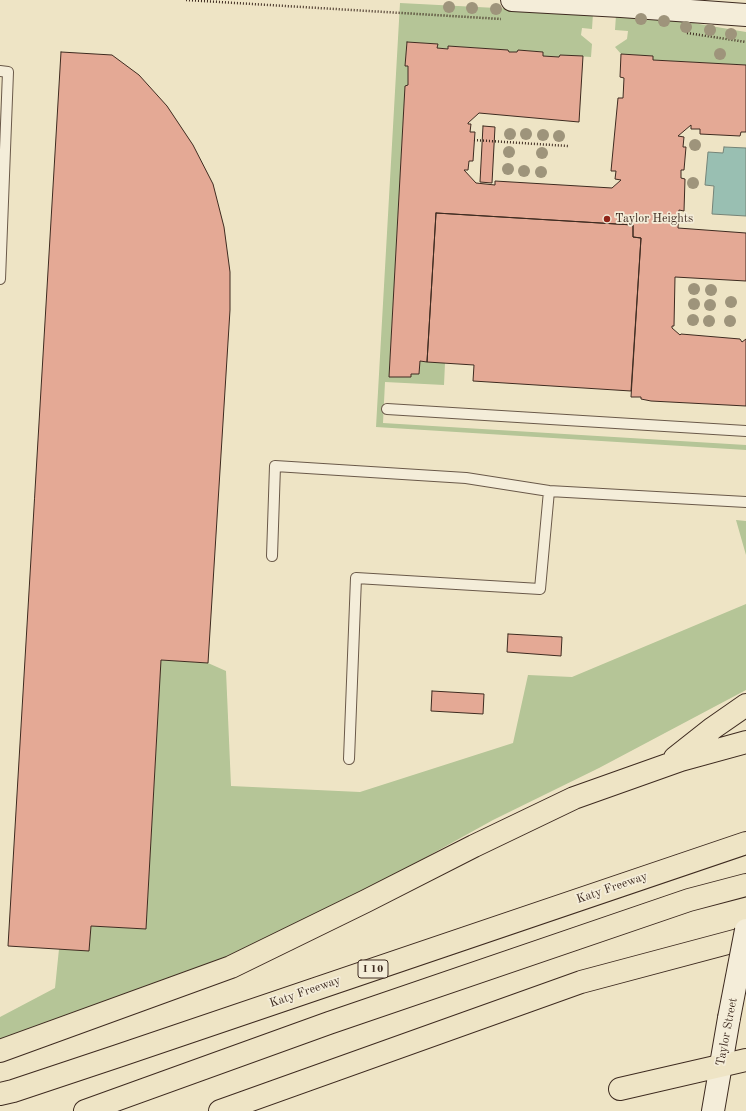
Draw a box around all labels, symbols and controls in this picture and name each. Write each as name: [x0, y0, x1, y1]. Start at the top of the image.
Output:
place label: Taylor Heights: [615, 212, 693, 226]
marker: Taylor Heights: [602, 214, 612, 224]
street label: Katy Freeway: [575, 869, 649, 907]
road number: I 10: [358, 960, 388, 978]
street label: Katy Freeway: [268, 973, 342, 1011]
street label: Taylor Street: [713, 997, 741, 1067]

